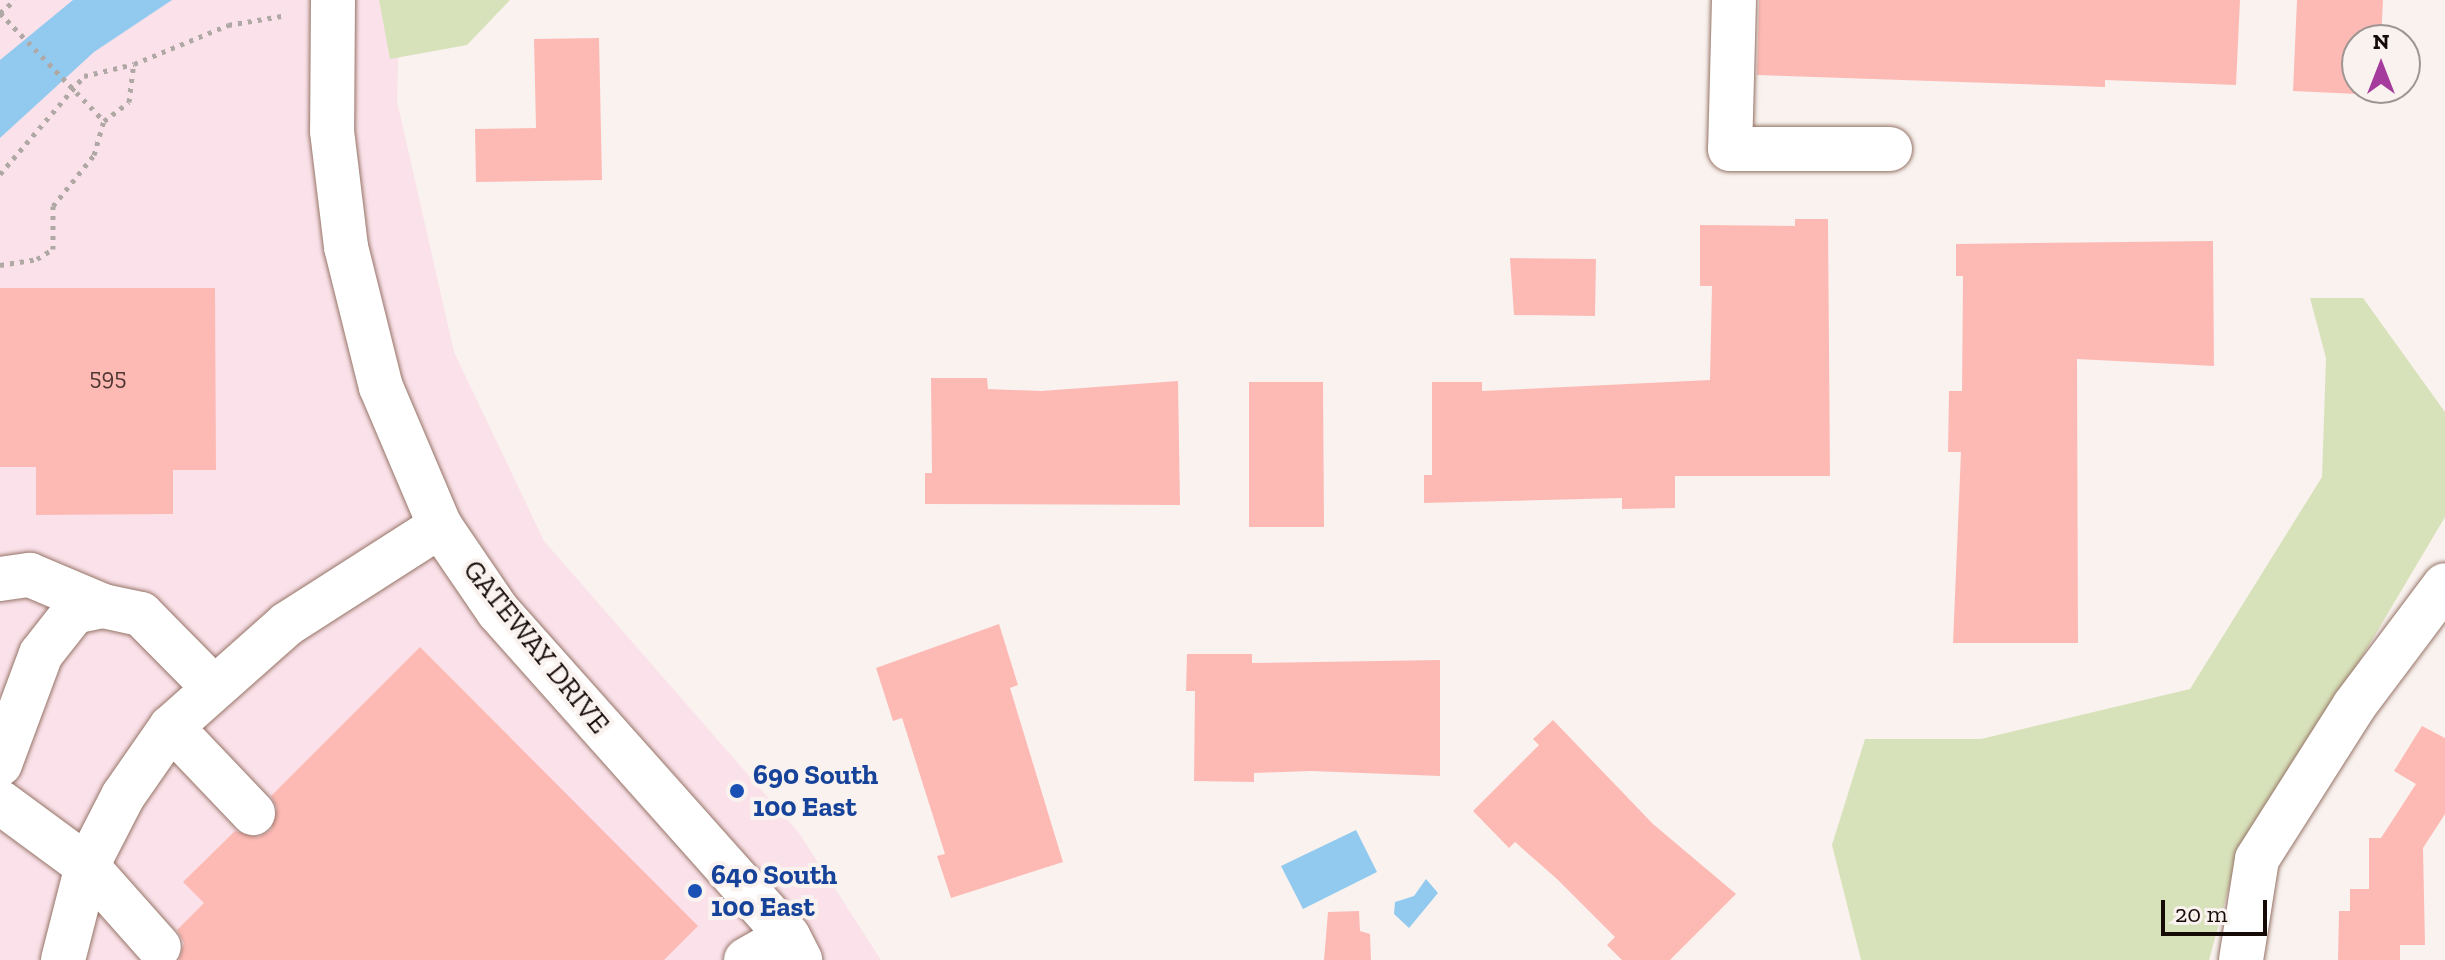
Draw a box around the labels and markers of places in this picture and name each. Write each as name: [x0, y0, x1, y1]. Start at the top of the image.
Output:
place label: 690 South 100 East: [753, 758, 878, 824]
marker: 690 South 100 East: [728, 782, 746, 800]
place label: 640 South 100 East: [711, 858, 837, 924]
marker: 640 South 100 East: [686, 882, 704, 900]

